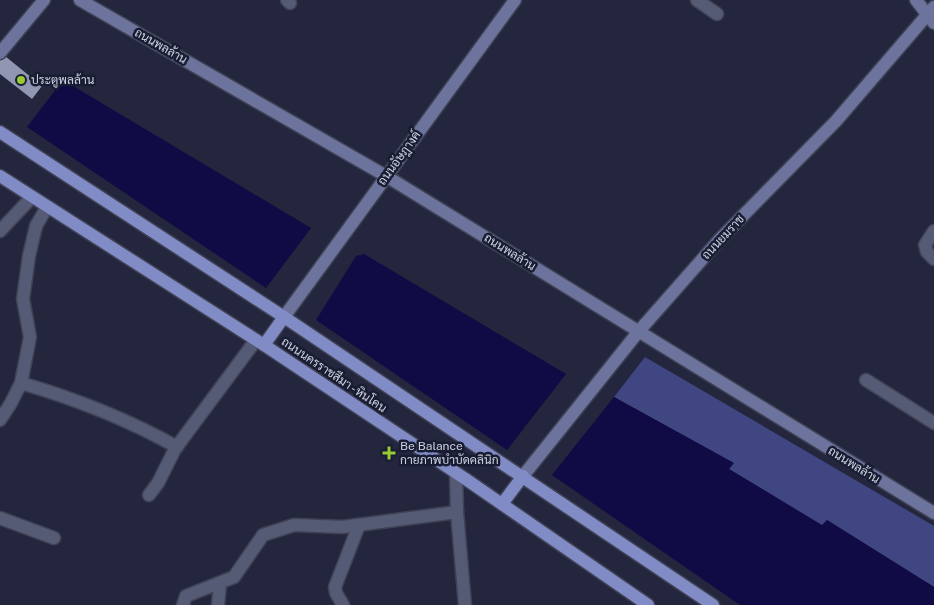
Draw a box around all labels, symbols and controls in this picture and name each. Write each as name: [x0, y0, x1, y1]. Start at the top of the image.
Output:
street label: ถนนพลล้าน: [132, 25, 190, 67]
place label: ประตูพลล้าน: [31, 73, 95, 88]
marker: ประตูพลล้าน: [15, 74, 27, 86]
street label: ถนนอัษฎางค์: [374, 128, 424, 188]
street label: ถนนยมราช: [699, 212, 747, 262]
street label: ถนนพลล้าน: [482, 231, 539, 274]
street label: ถนนนครราชสีมา - หินโคน: [279, 334, 390, 416]
place label: Be Balance กายภาพบำบัดคลินิก: [400, 439, 499, 467]
street label: ถนนพลล้าน: [826, 444, 883, 487]
marker: Be Balance กายภาพบำบัดคลินิก: [382, 446, 396, 460]

